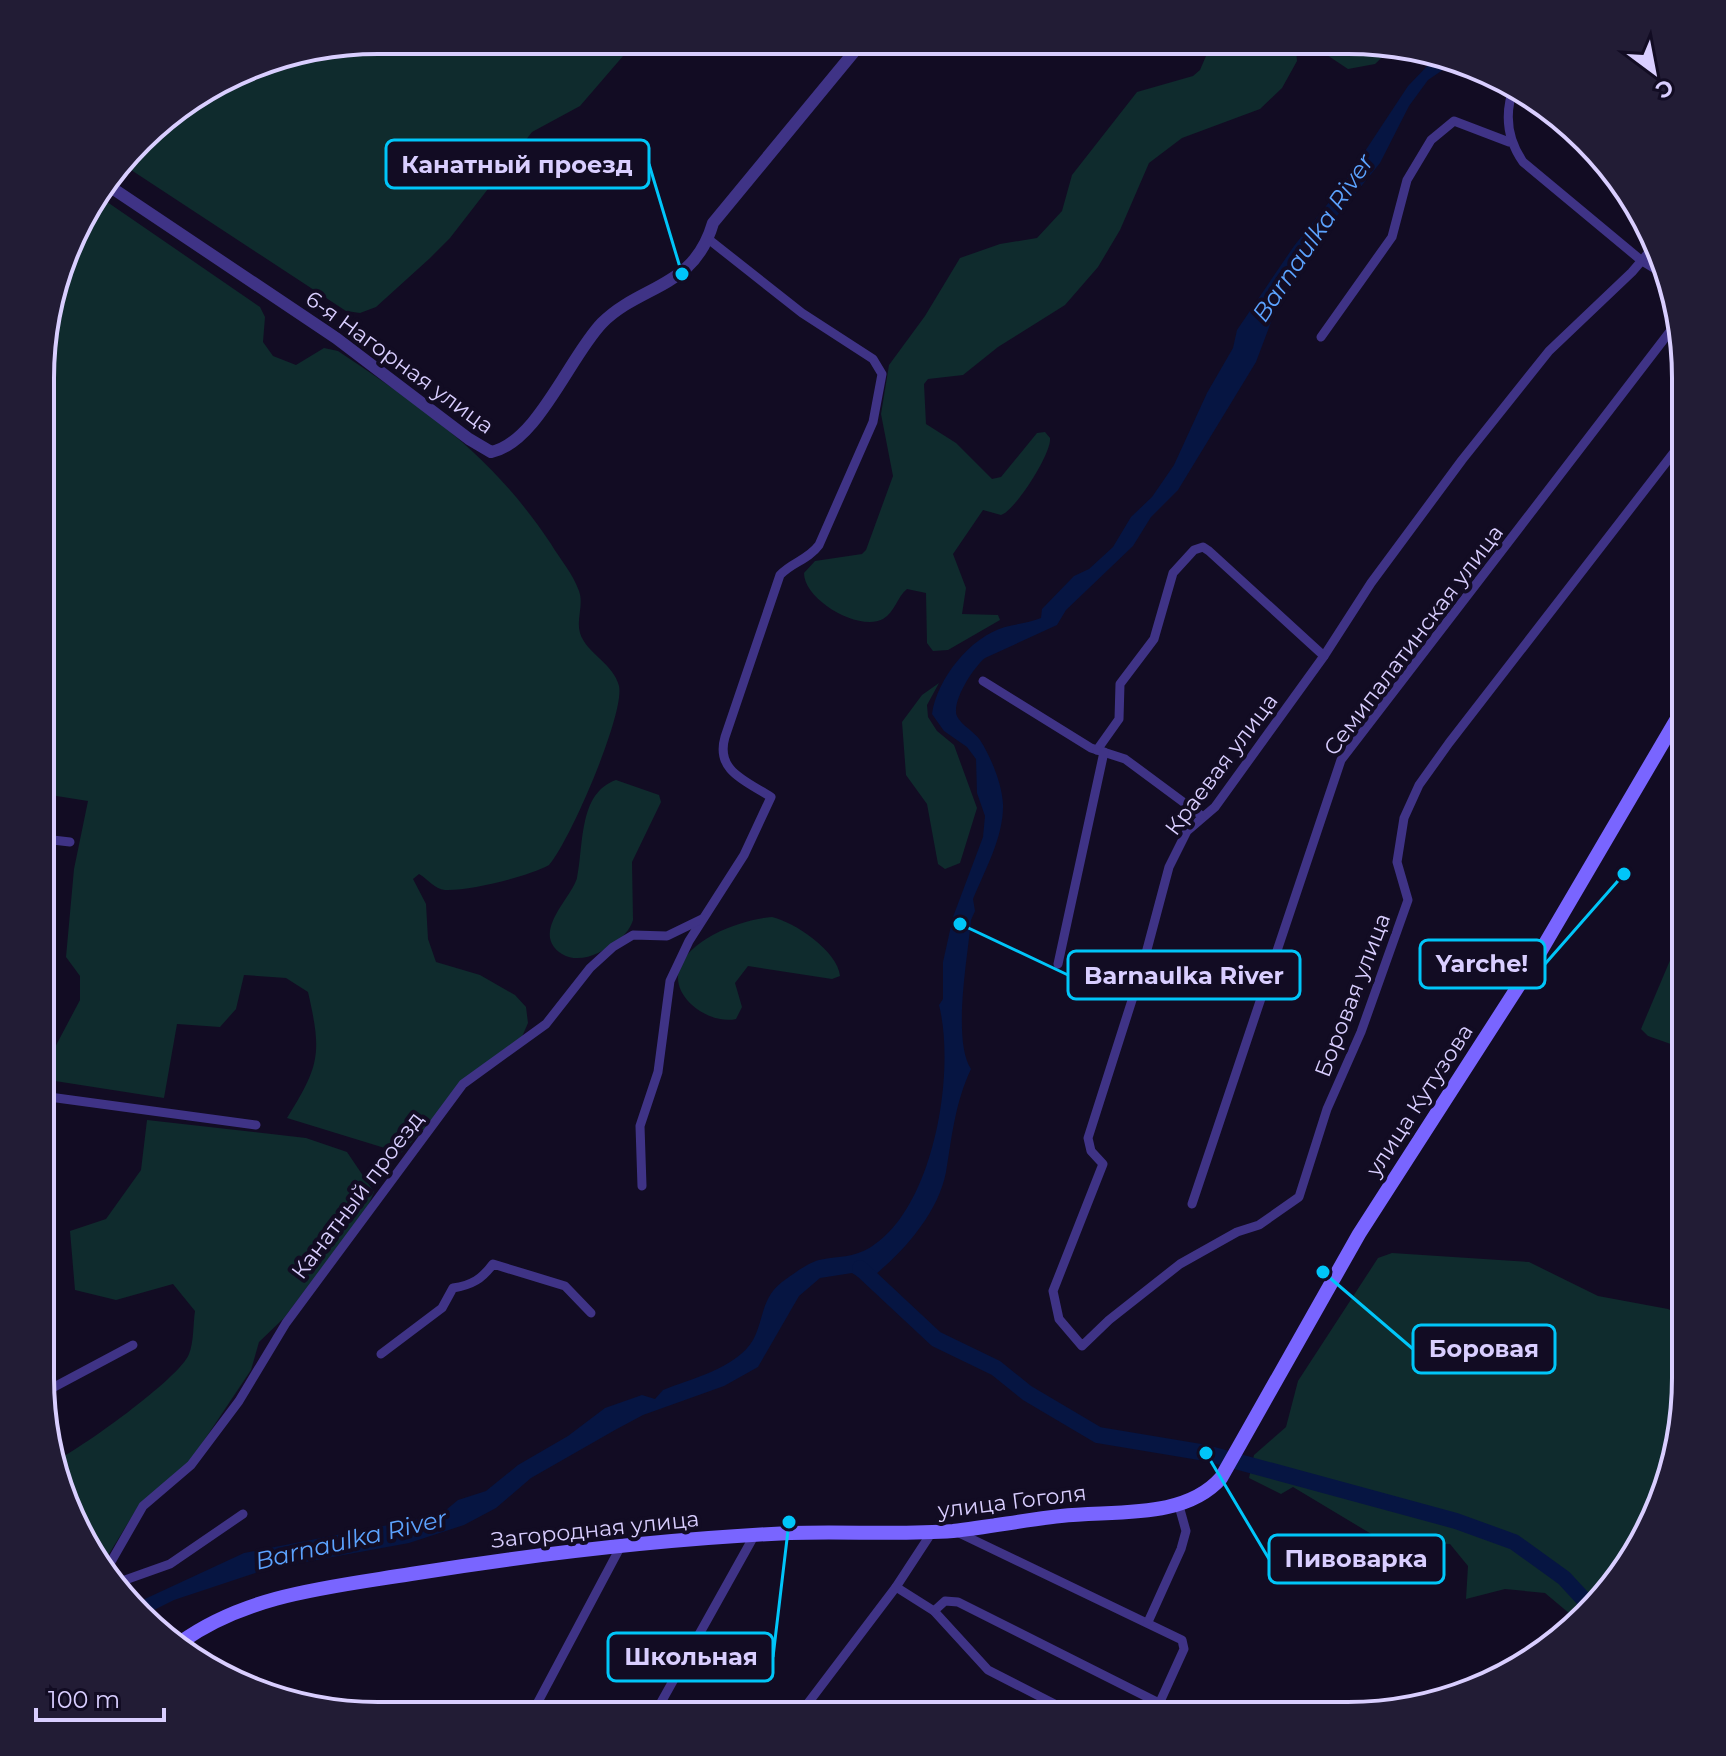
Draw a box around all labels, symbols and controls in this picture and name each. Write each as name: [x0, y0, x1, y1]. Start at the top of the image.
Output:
north arrow: [1614, 32, 1694, 112]
text: С: [1650, 73, 1678, 104]
callout: Канатный проезд: [386, 140, 649, 188]
water label: Barnaulka River: [1246, 147, 1380, 327]
text: Канатный проезд: [401, 150, 633, 179]
street label: 6-я Нагорная улица: [300, 285, 499, 440]
street label: Семипалатинская улица: [1318, 520, 1509, 761]
street label: Краевая улица: [1159, 688, 1284, 841]
street label: Боровая улица: [1309, 910, 1396, 1081]
callout: Yarche!: [1420, 940, 1545, 988]
text: Yarche!: [1435, 949, 1528, 978]
callout: Barnaulka River: [1068, 951, 1300, 999]
text: Barnaulka River: [1084, 961, 1284, 990]
street label: улица Кутузова: [1360, 1019, 1479, 1182]
street label: Канатный проезд: [286, 1106, 429, 1284]
callout: Боровая: [1413, 1325, 1555, 1373]
text: Боровая: [1429, 1334, 1539, 1363]
street label: улица Гоголя: [935, 1479, 1088, 1524]
water label: Barnaulka River: [252, 1503, 451, 1576]
street label: Загородная улица: [490, 1505, 700, 1554]
callout: Пивоварка: [1269, 1535, 1444, 1583]
text: Пивоварка: [1285, 1544, 1427, 1573]
callout: Школьная: [608, 1633, 773, 1681]
text: Школьная: [624, 1642, 758, 1671]
scale bar: [36, 1672, 164, 1722]
text: 100 m: [48, 1685, 120, 1714]

